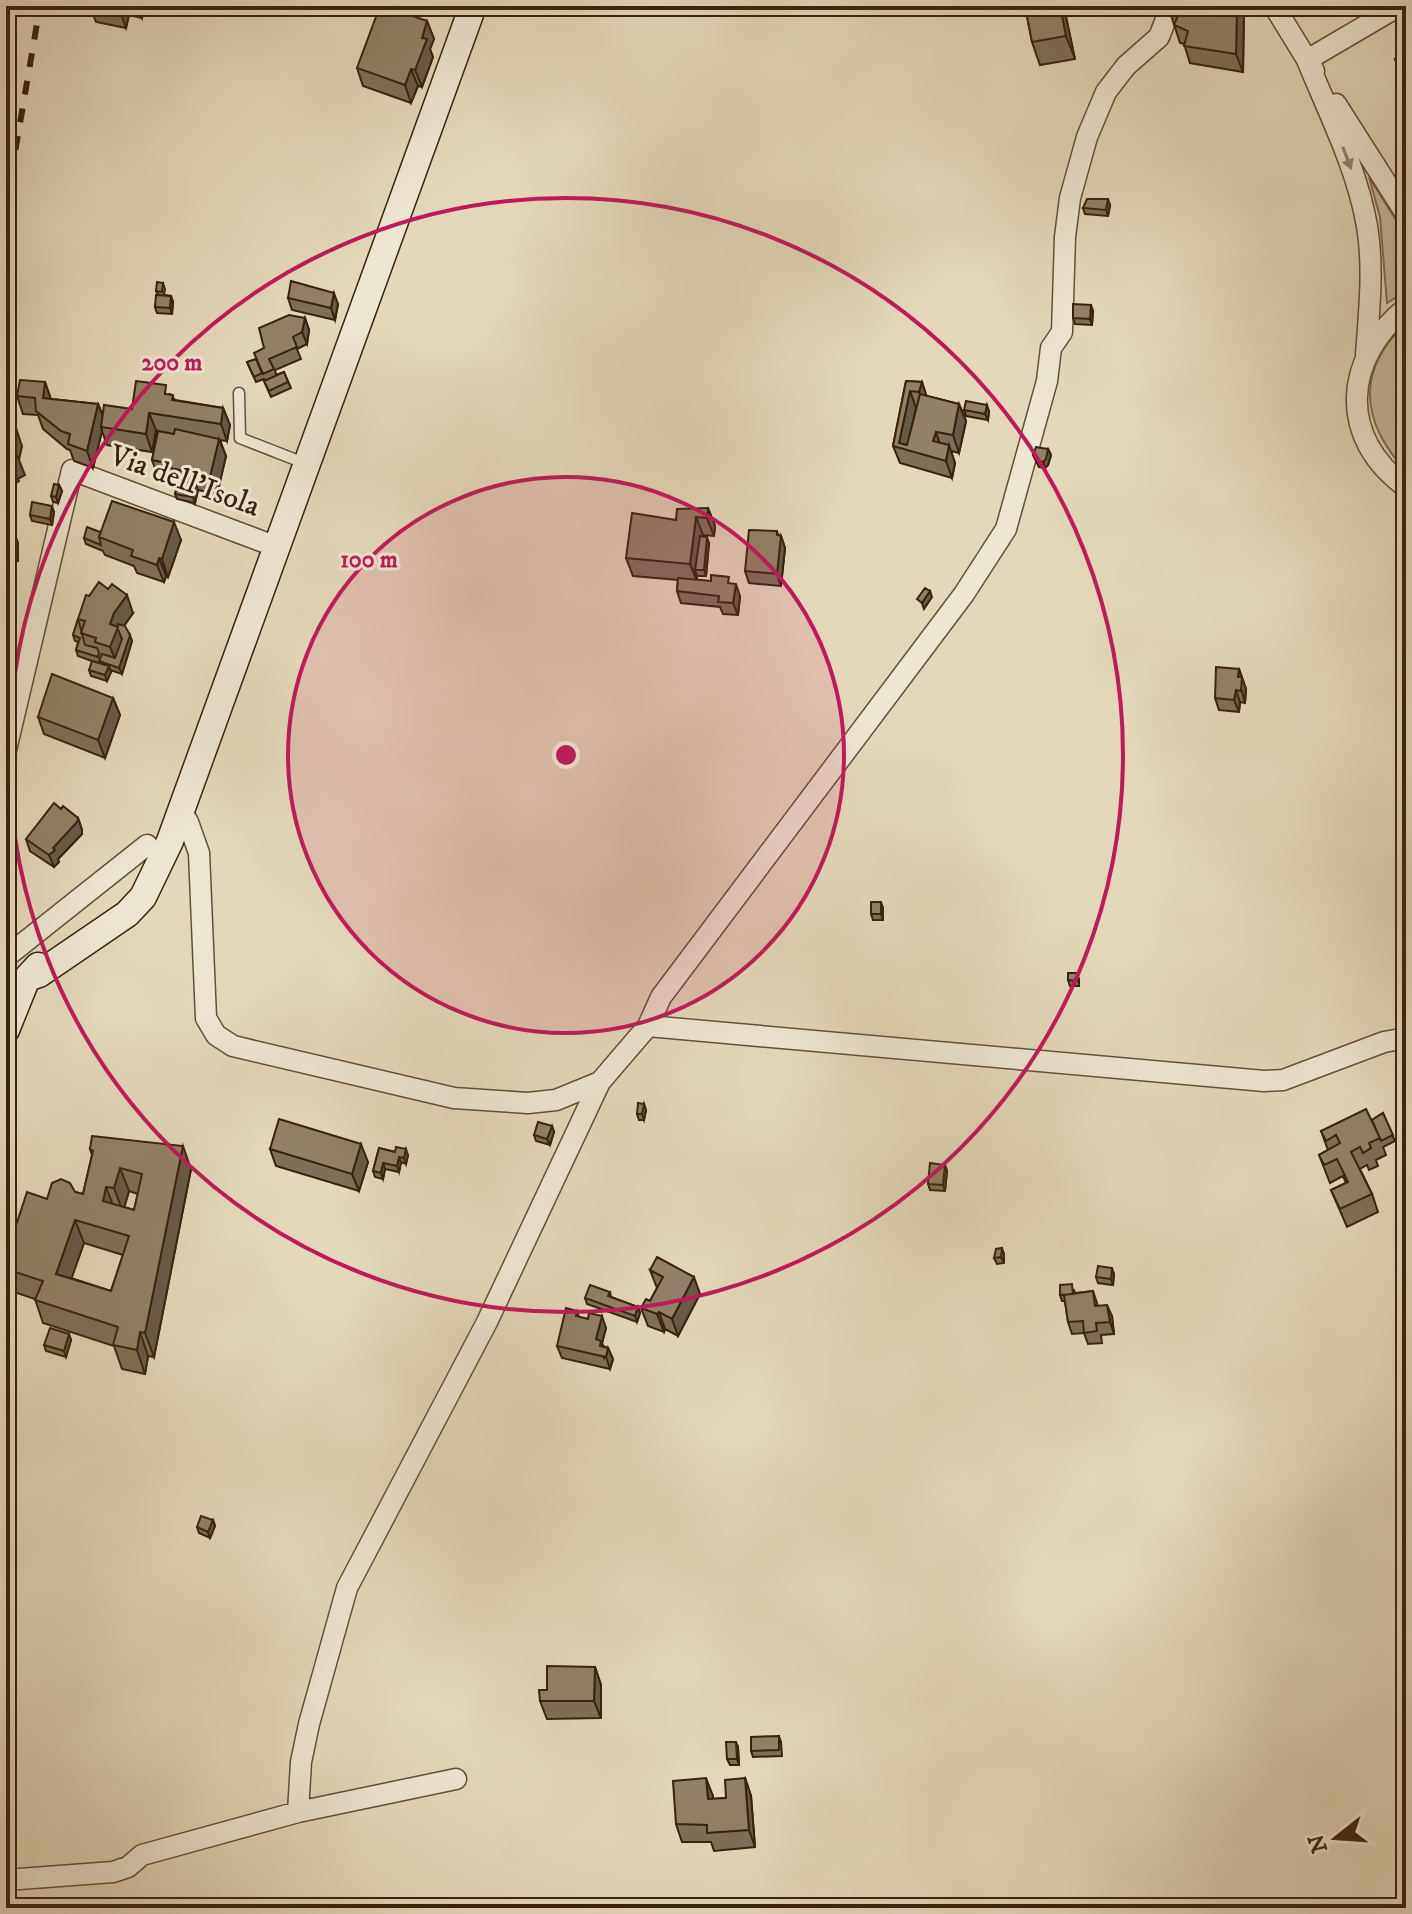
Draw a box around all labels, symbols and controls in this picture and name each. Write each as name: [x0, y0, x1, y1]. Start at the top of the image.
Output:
one-way arrow: [1341, 146, 1354, 170]
text: 200 m: [142, 348, 202, 378]
street label: Via dell'Isola: [103, 437, 265, 526]
text: 100 m: [340, 545, 398, 575]
centre of rings: [552, 741, 580, 769]
north arrow: [1296, 1798, 1376, 1878]
text: N: [1303, 1831, 1334, 1856]

